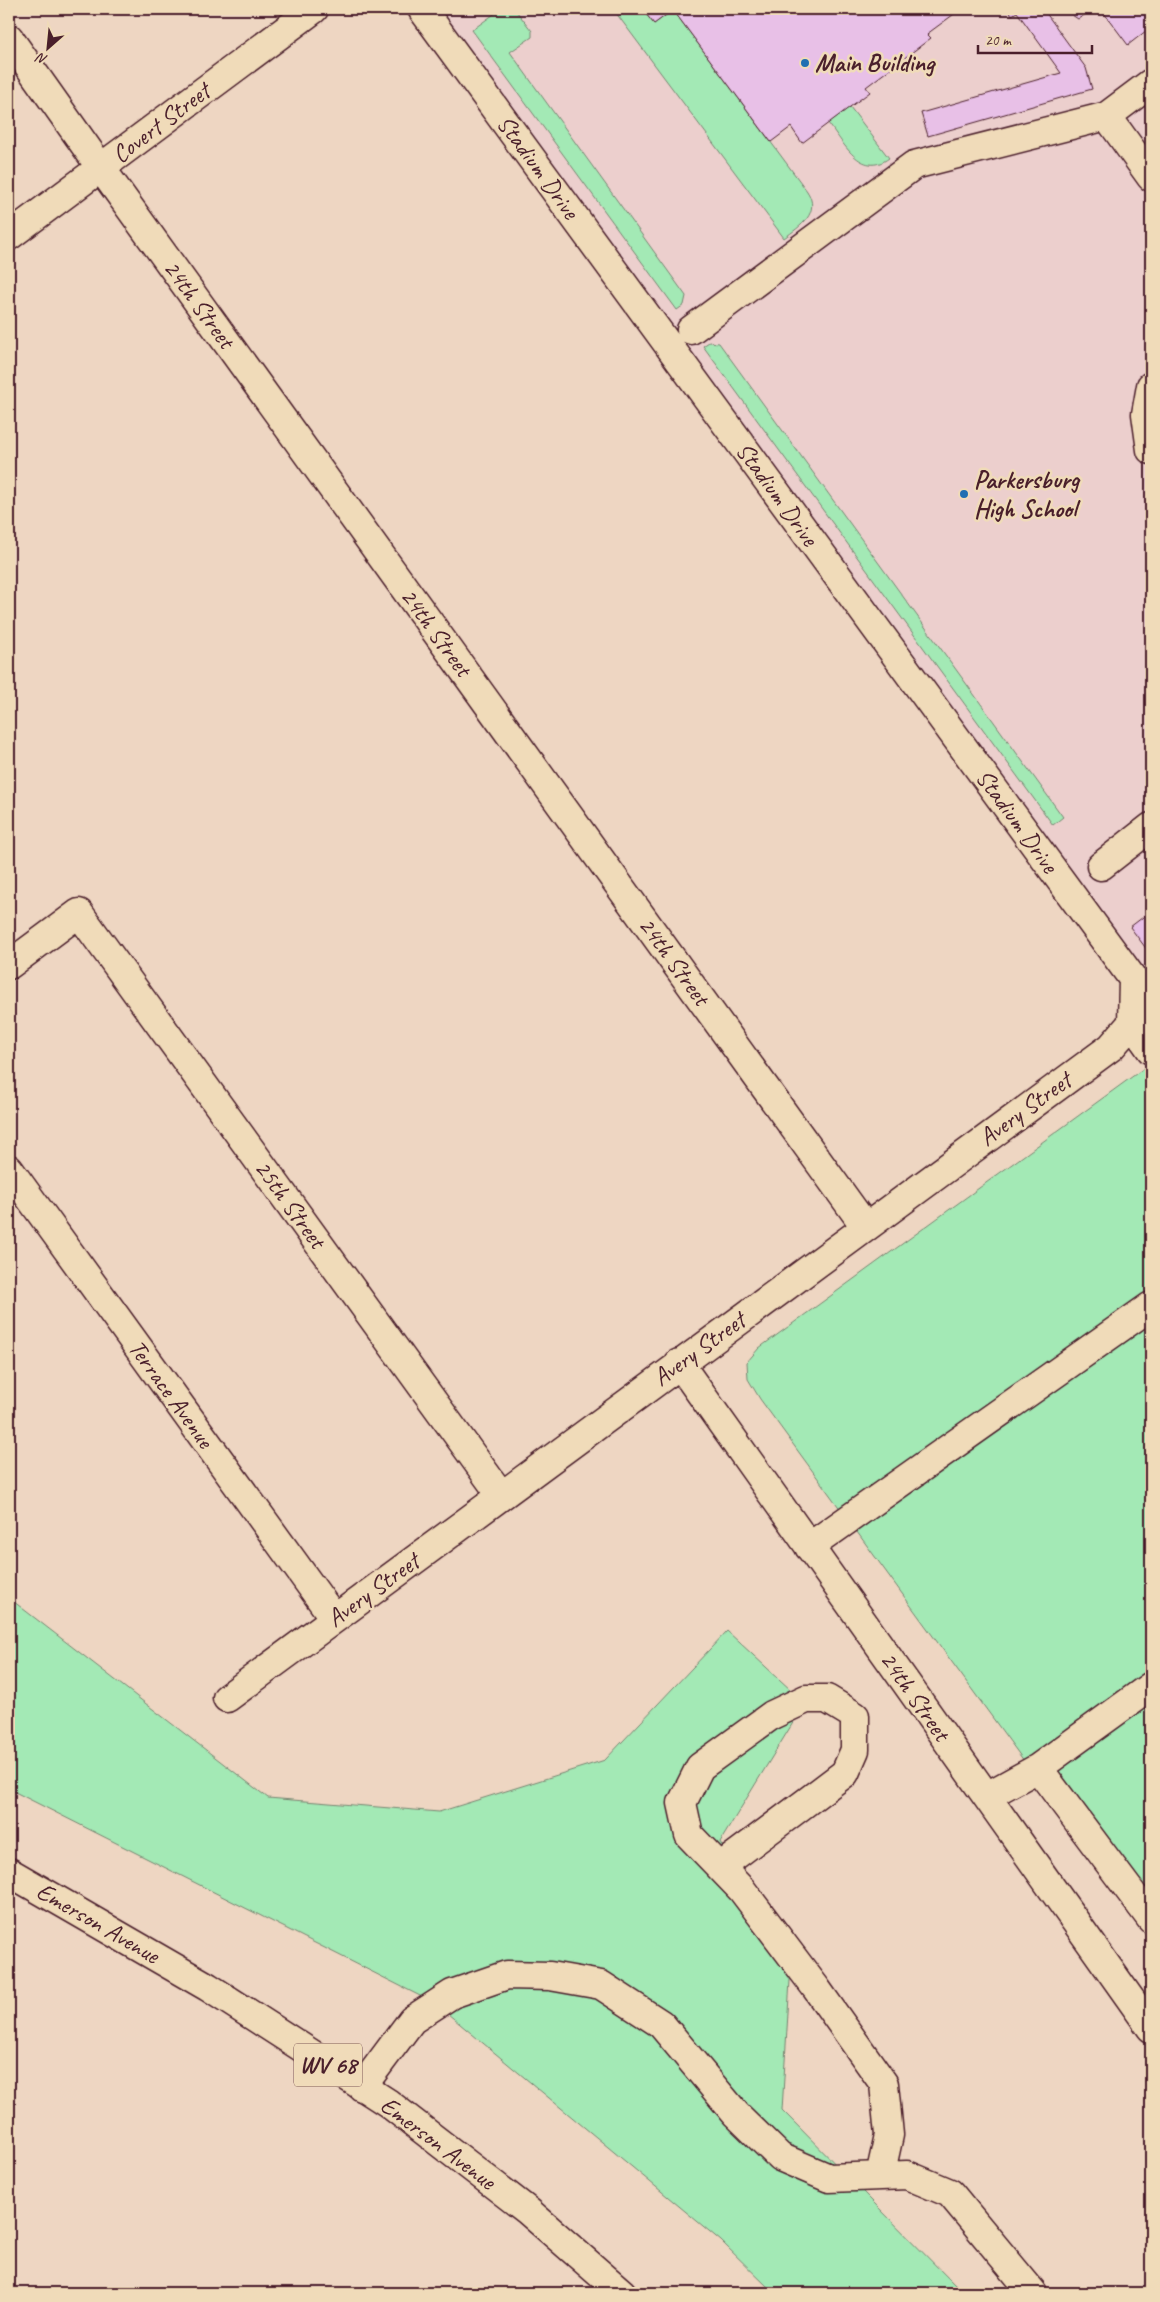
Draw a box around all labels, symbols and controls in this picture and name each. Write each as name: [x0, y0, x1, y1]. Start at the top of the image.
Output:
north arrow: [22, 22, 72, 72]
scale bar: [978, 22, 1091, 54]
text: 20 m: [985, 31, 1012, 50]
place label: Main Building: [815, 47, 937, 79]
text: N: [33, 49, 50, 69]
marker: Main Building: [799, 57, 811, 69]
street label: Covert Street: [105, 73, 219, 170]
street label: Stadium Drive: [490, 109, 587, 227]
street label: 24th Street: [156, 253, 244, 357]
street label: Stadium Drive: [729, 436, 826, 554]
place label: Parkersburg High School: [974, 464, 1081, 525]
marker: Parkersburg High School: [958, 488, 970, 500]
street label: 24th Street: [393, 581, 481, 685]
street label: Stadium Drive: [969, 763, 1066, 881]
street label: 24th Street: [631, 910, 719, 1014]
street label: Avery Street: [972, 1062, 1081, 1153]
street label: 25th Street: [247, 1153, 335, 1257]
street label: Avery Street: [646, 1302, 755, 1393]
street label: Terrace Avenue: [121, 1334, 222, 1456]
street label: Avery Street: [320, 1543, 429, 1634]
street label: 24th Street: [873, 1645, 959, 1749]
street label: Emerson Avenue: [31, 1875, 167, 1972]
road number: WV 68: [294, 2044, 362, 2086]
street label: Emerson Avenue: [374, 2089, 504, 2198]

